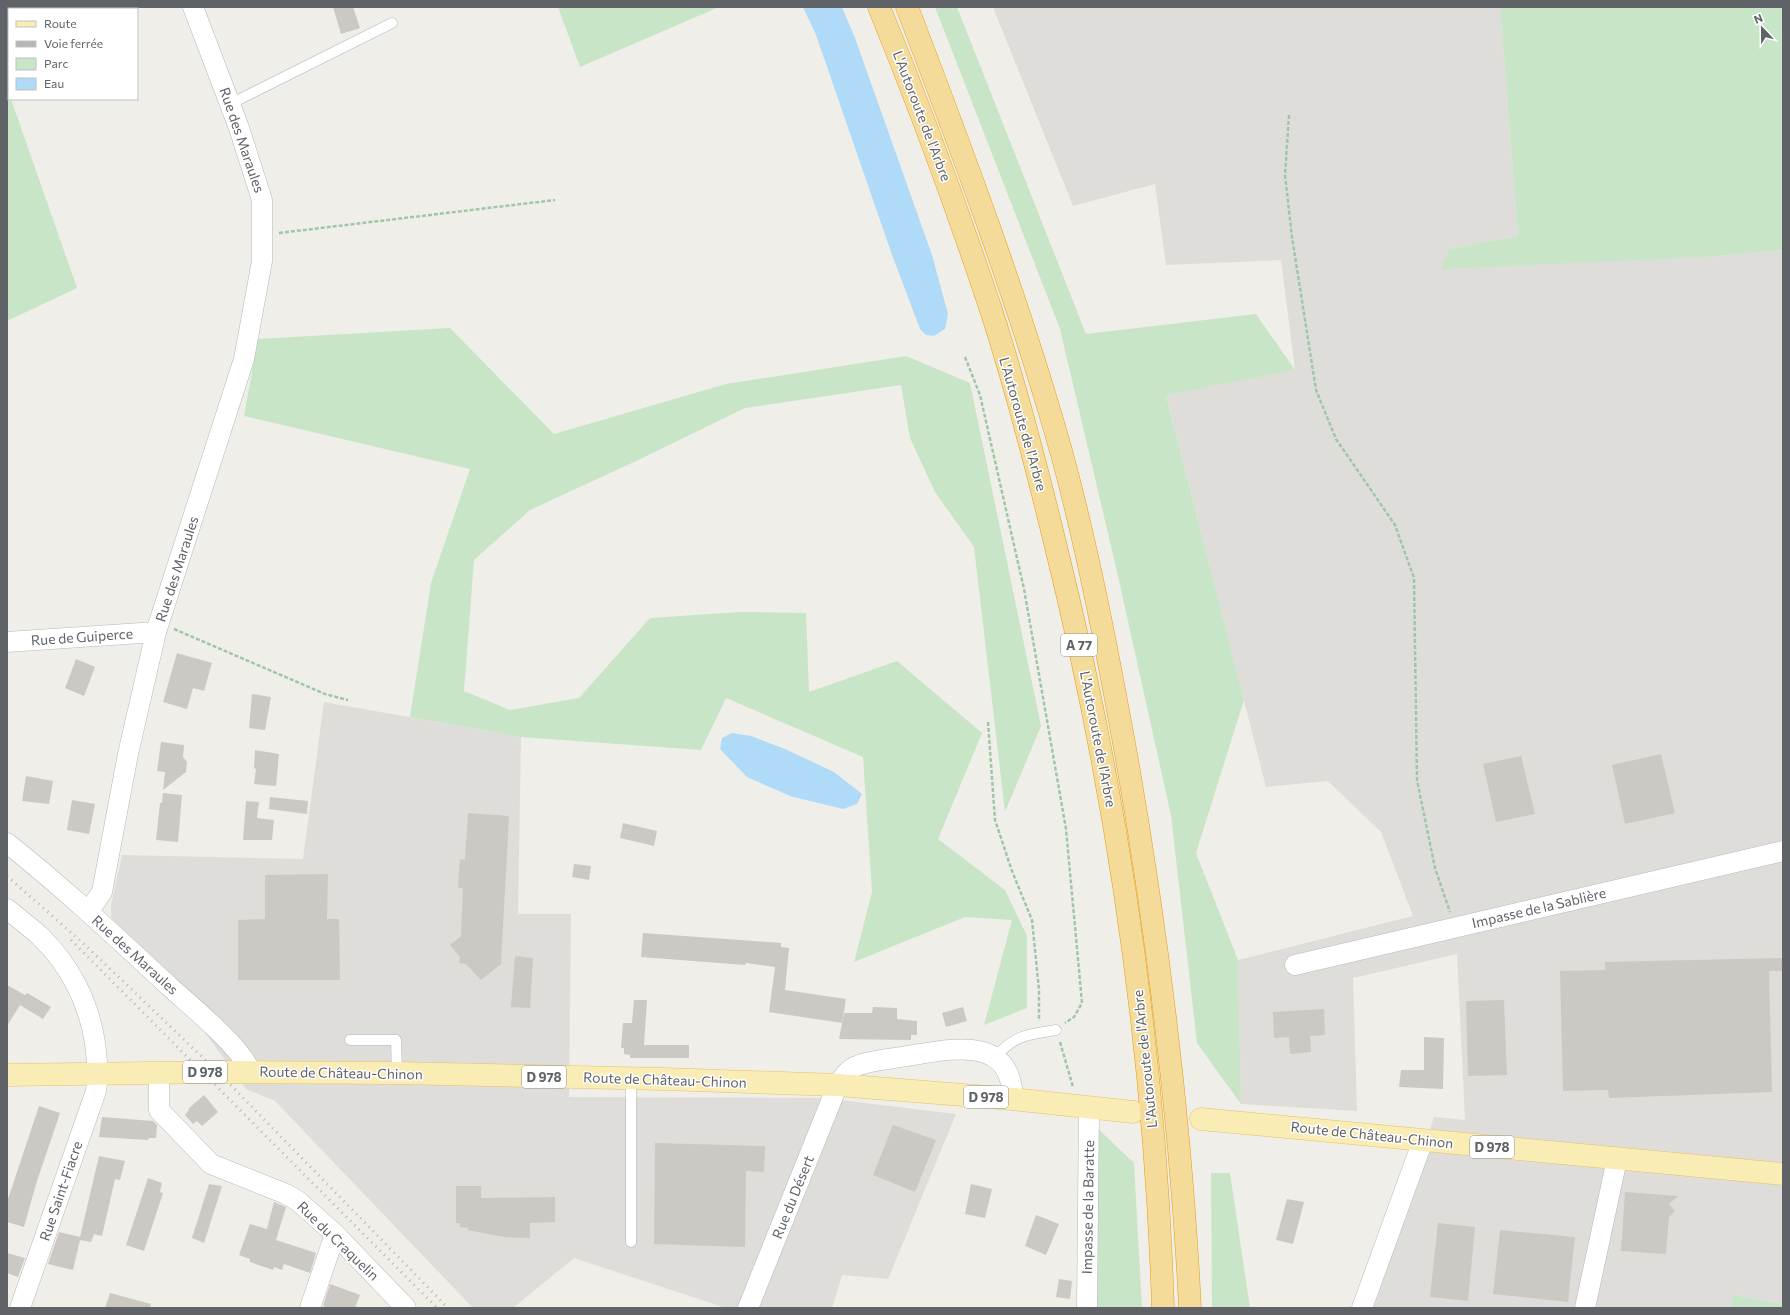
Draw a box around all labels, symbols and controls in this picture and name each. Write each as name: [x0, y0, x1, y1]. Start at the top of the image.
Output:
legend: [8, 8, 138, 100]
north arrow: [1742, 8, 1782, 48]
text: N: [1752, 11, 1764, 26]
text: Route: [44, 16, 77, 30]
text: Voie ferrée: [44, 36, 103, 50]
street label: L'Autoroute de l'Arbre: [890, 48, 955, 184]
text: Parc: [44, 56, 68, 70]
text: Eau: [44, 76, 64, 90]
street label: Rue des Maraules: [216, 85, 268, 195]
street label: L'Autoroute de l'Arbre: [996, 355, 1051, 493]
street label: Rue des Maraules: [151, 514, 202, 624]
street label: Rue de Guiperce: [30, 624, 134, 649]
road number: A 77: [1061, 634, 1097, 656]
street label: L'Autoroute de l'Arbre: [1077, 669, 1120, 809]
street label: Impasse de la Sablière: [1470, 884, 1608, 931]
street label: Rue des Maraules: [89, 911, 182, 998]
street label: L'Autoroute de l'Arbre: [1129, 989, 1160, 1129]
road number: D 978: [183, 1061, 227, 1083]
street label: Route de Château-Chinon: [259, 1063, 423, 1082]
road number: D 978: [522, 1066, 566, 1088]
street label: Route de Château-Chinon: [583, 1068, 747, 1091]
road number: D 978: [964, 1086, 1008, 1108]
street label: Route de Château-Chinon: [1290, 1118, 1454, 1152]
road number: D 978: [1470, 1136, 1514, 1158]
street label: Rue Saint-Fiacre: [35, 1139, 86, 1243]
street label: Impasse de la Baratte: [1078, 1140, 1097, 1274]
street label: Rue du Désert: [768, 1152, 817, 1241]
street label: Rue du Craquelin: [294, 1197, 383, 1284]

